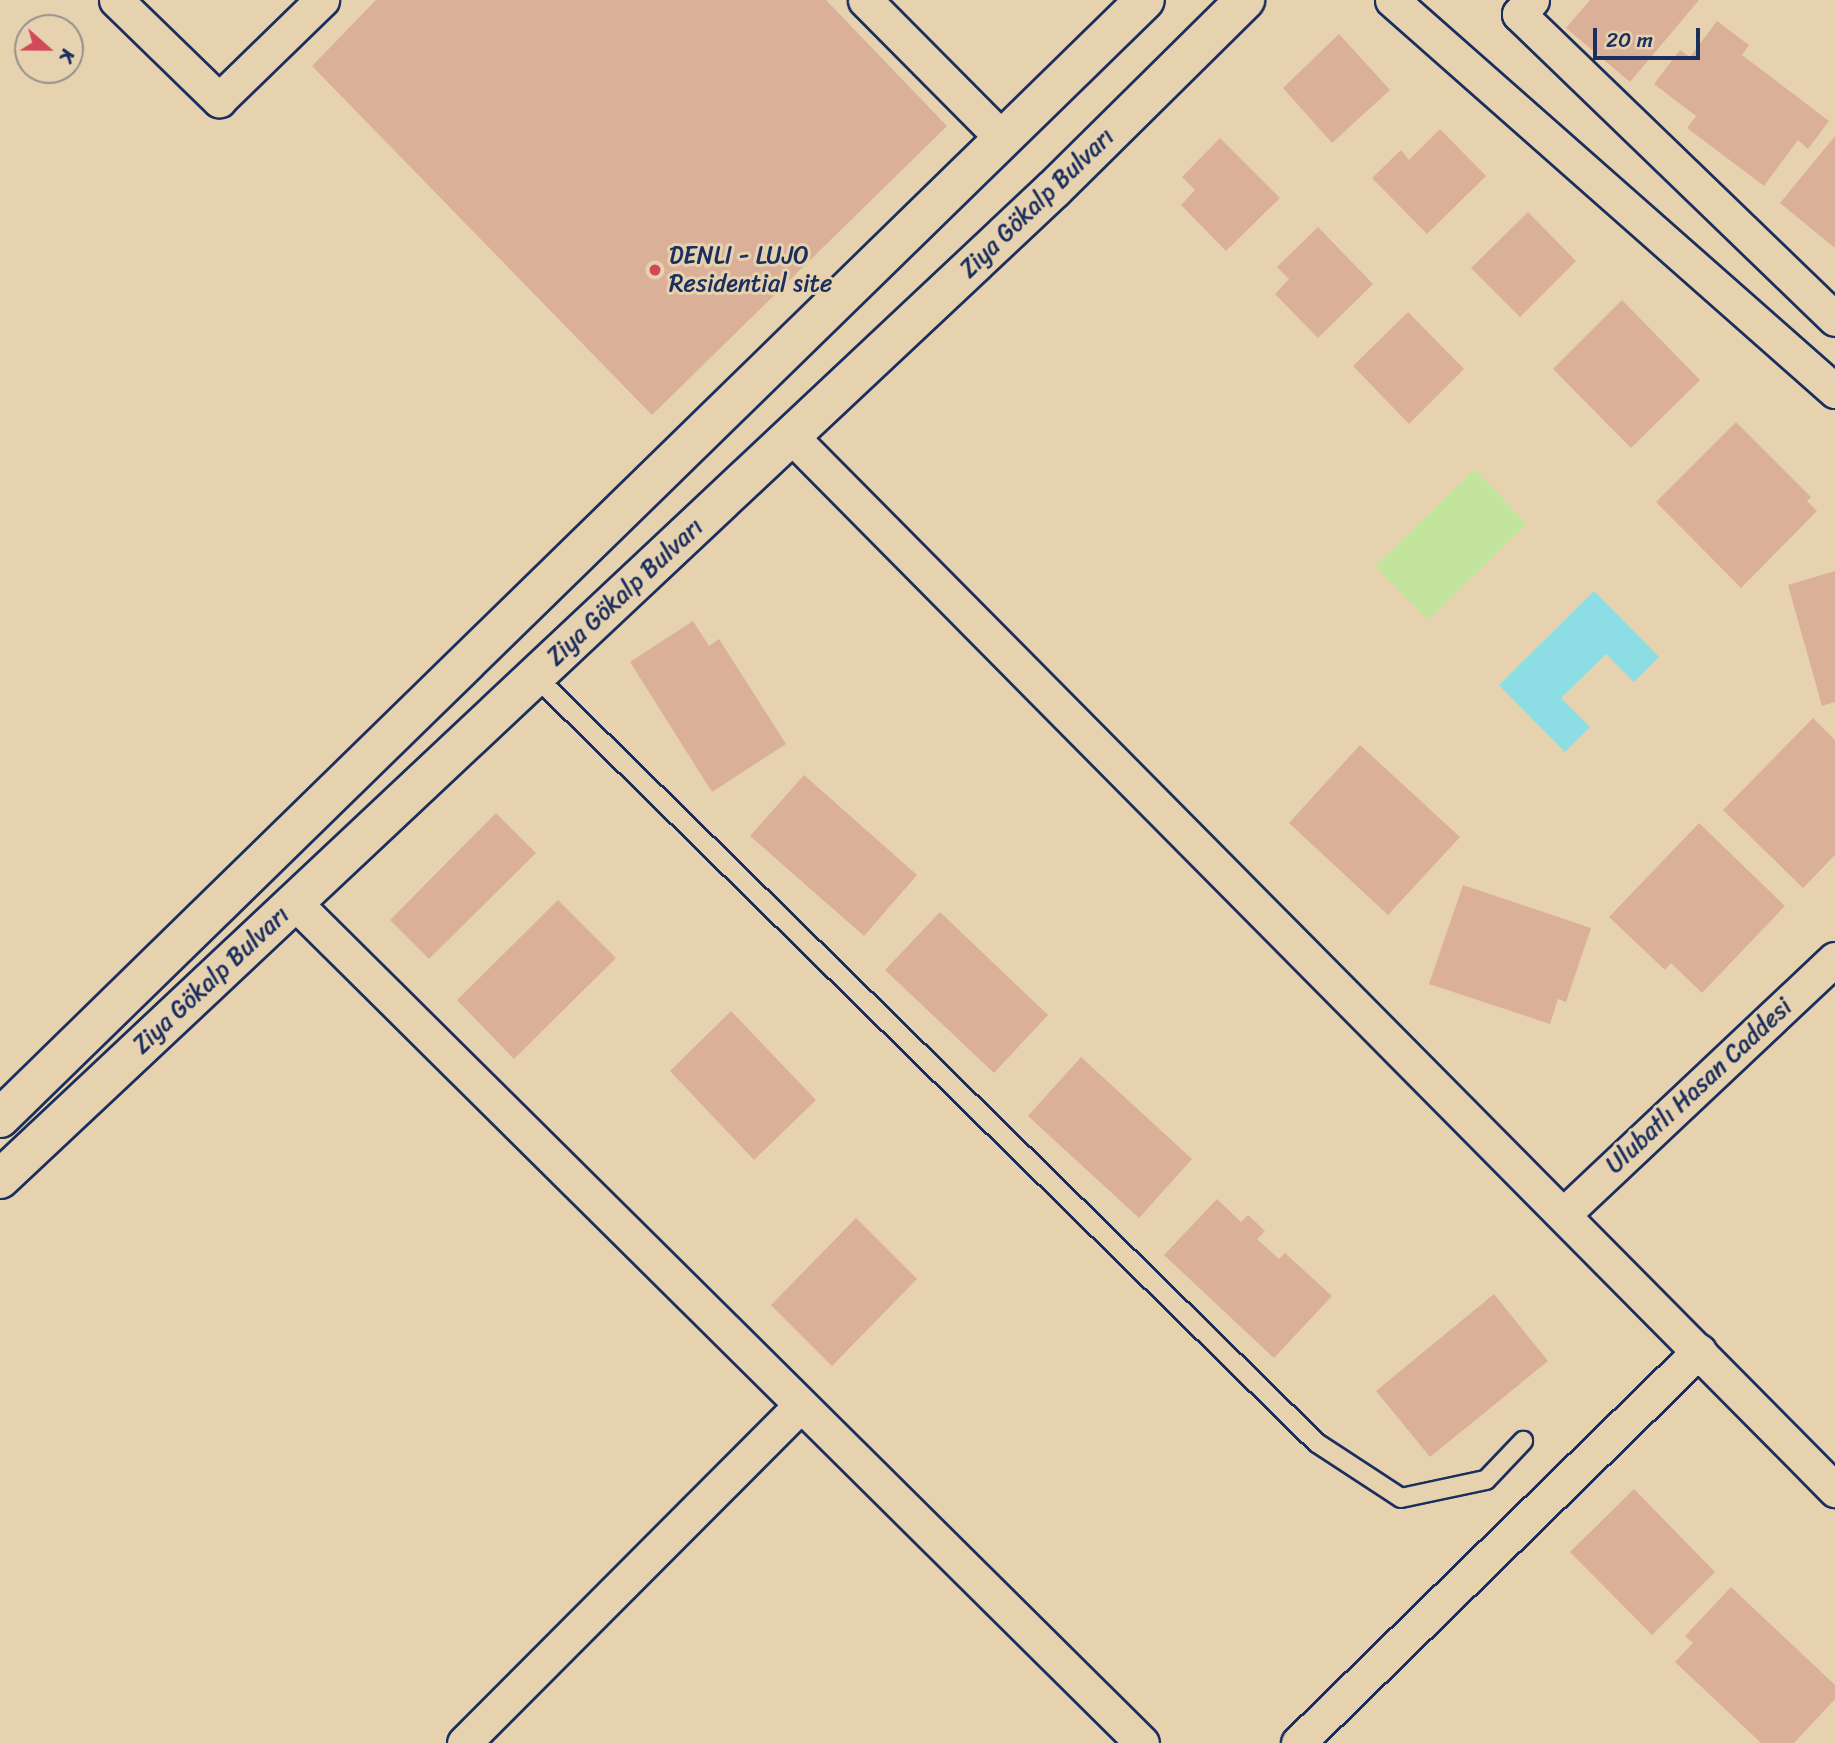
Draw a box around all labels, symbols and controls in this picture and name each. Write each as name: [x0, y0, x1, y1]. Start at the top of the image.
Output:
north arrow: [14, 14, 84, 84]
scale bar: [1597, 14, 1704, 58]
text: 20 m: [1606, 21, 1653, 59]
text: K: [50, 45, 85, 67]
street label: Ziya Gökalp Bulvarı: [954, 122, 1120, 284]
place label: DENLI - LUJO Residential site: [669, 242, 834, 298]
marker: DENLI - LUJO Residential site: [647, 262, 663, 278]
street label: Ziya Gökalp Bulvarı: [541, 512, 709, 672]
street label: Ziya Gökalp Bulvarı: [127, 900, 295, 1060]
street label: Ulubatlı Hasan Caddesi: [1601, 993, 1797, 1179]

